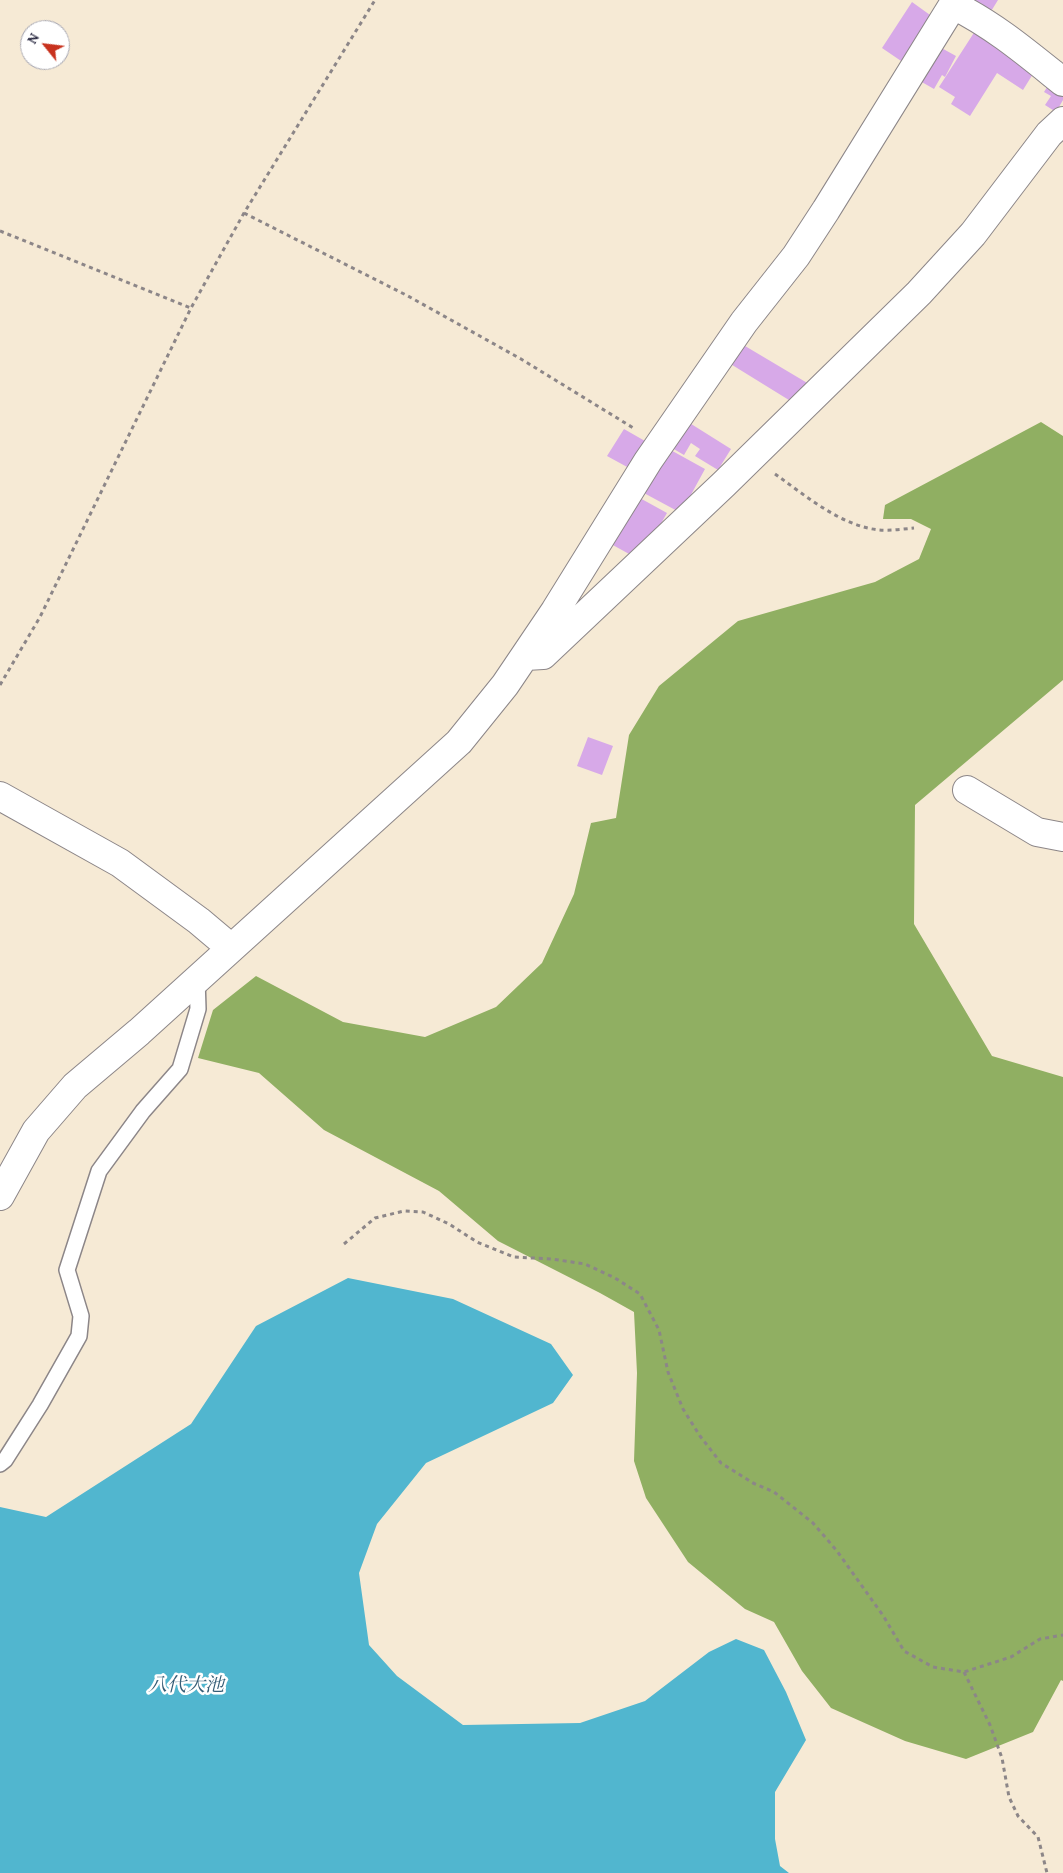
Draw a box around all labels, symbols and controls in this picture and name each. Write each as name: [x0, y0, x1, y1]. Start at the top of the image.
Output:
north arrow: [20, 20, 70, 70]
text: N: [22, 29, 44, 47]
water label: 八代大池: [148, 1675, 224, 1697]

